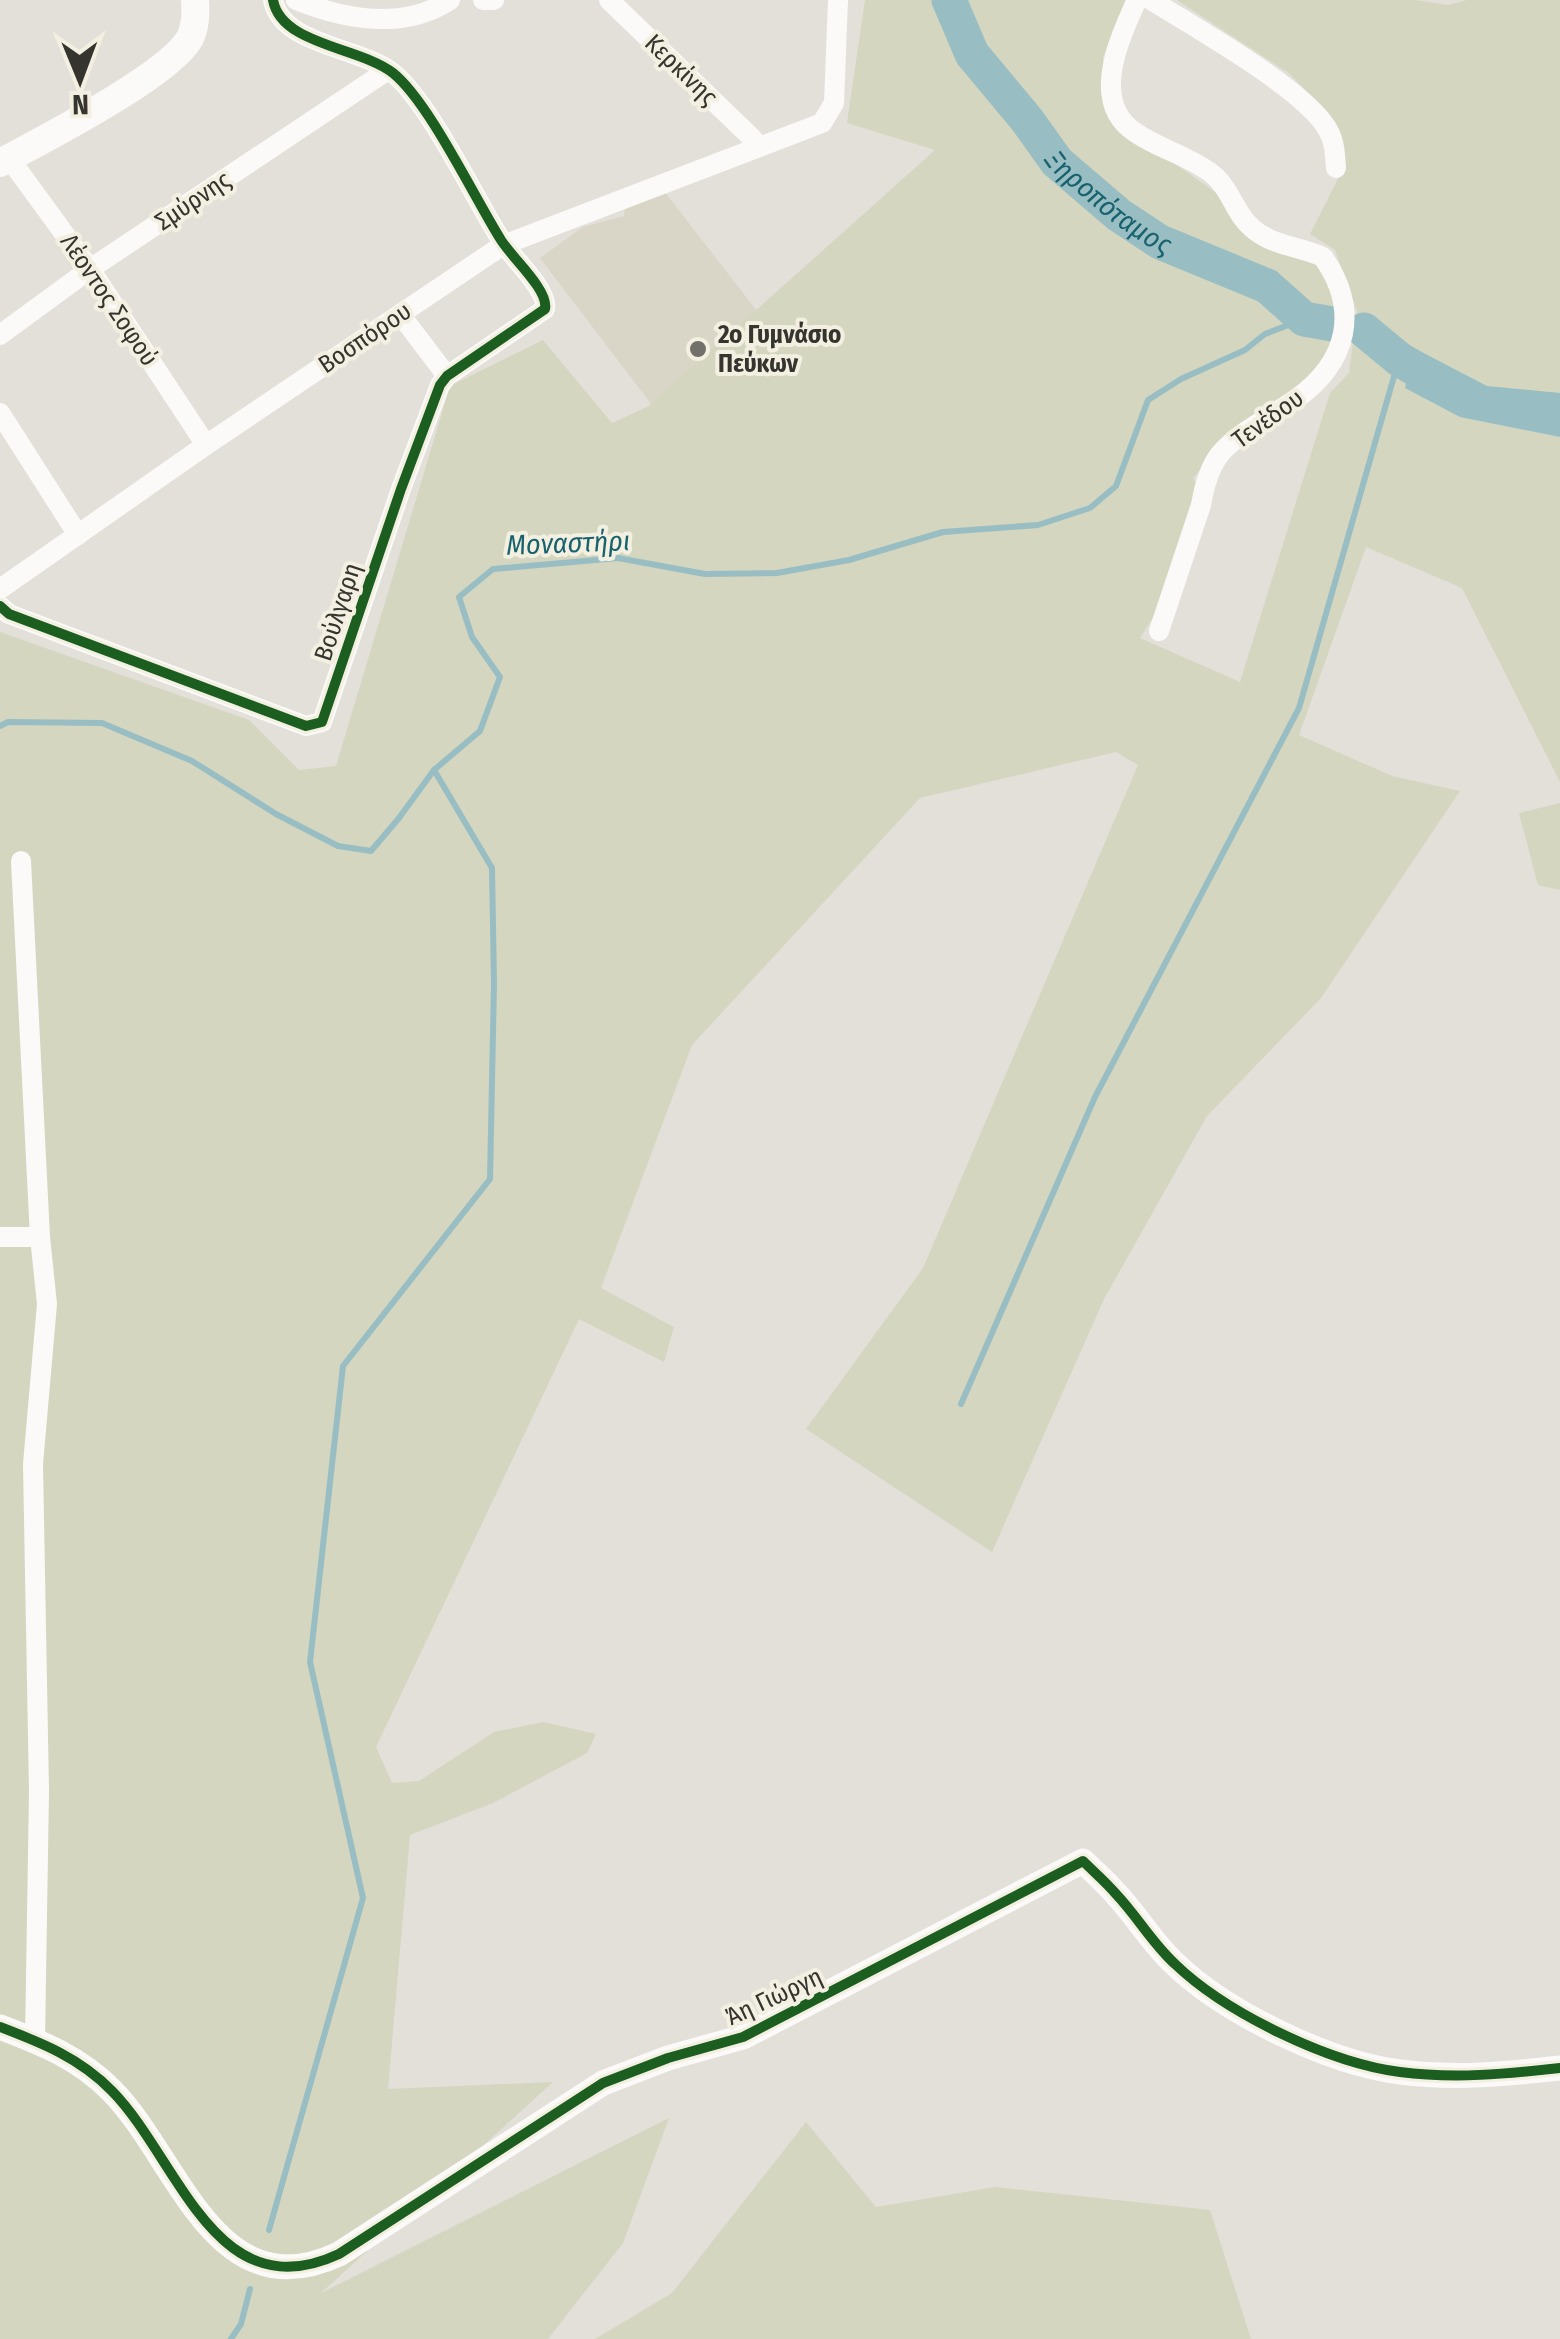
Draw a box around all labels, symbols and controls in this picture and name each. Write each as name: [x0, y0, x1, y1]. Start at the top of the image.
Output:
street label: Κερκίνης: [638, 28, 724, 112]
north arrow: [30, 30, 130, 130]
text: N: [72, 88, 89, 121]
water label: Ξηροπόταμος: [1038, 144, 1177, 262]
street label: Σμύρνης: [150, 165, 237, 237]
street label: Λέοντος Σοφού: [54, 228, 164, 372]
street label: Βοσπόρου: [313, 296, 417, 380]
place label: 2ο Γυμνάσιο Πεύκων: [717, 320, 841, 379]
marker: 2ο Γυμνάσιο Πεύκων: [687, 338, 709, 360]
street label: Τενέδου: [1227, 383, 1309, 455]
water label: Μοναστήρι: [506, 524, 630, 562]
street label: Βούλγαρη: [308, 559, 368, 665]
street label: Άη Γιώργη: [721, 1962, 827, 2032]

